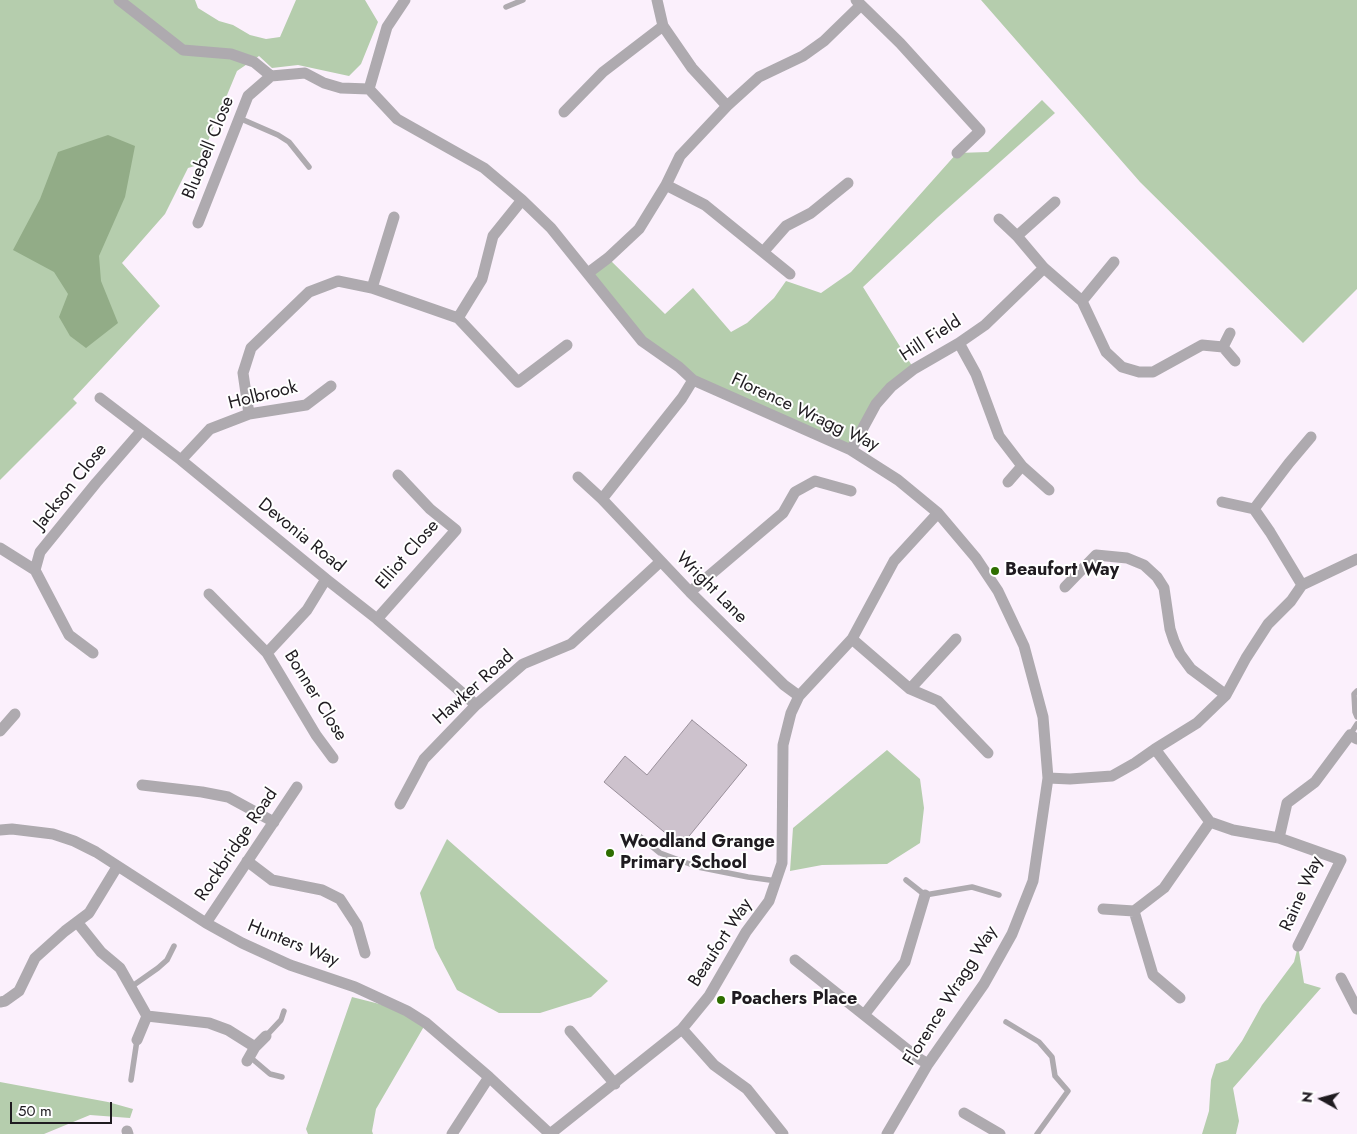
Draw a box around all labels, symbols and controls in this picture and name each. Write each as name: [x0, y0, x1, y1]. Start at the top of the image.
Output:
street label: Bluebell Close: [179, 93, 239, 203]
street label: Hill Field: [896, 311, 966, 367]
street label: Florence Wragg Way: [728, 369, 882, 457]
street label: Holbrook: [226, 377, 300, 415]
street label: Jackson Close: [30, 440, 112, 534]
street label: Devonia Road: [253, 494, 349, 578]
street label: Elliot Close: [372, 516, 444, 594]
street label: Wright Lane: [671, 548, 751, 628]
place label: Beaufort Way: [1005, 560, 1119, 582]
marker: Beaufort Way: [989, 565, 1001, 577]
street label: Hawker Road: [429, 646, 519, 730]
street label: Bonner Close: [279, 647, 351, 745]
street label: Rockbridge Road: [191, 784, 283, 906]
place label: Woodland Grange Primary School: [620, 832, 775, 874]
marker: Woodland Grange Primary School: [604, 847, 616, 859]
street label: Raine Way: [1276, 853, 1328, 935]
street label: Beaufort Way: [684, 895, 758, 991]
street label: Hunters Way: [244, 916, 342, 972]
street label: Florence Wragg Way: [899, 922, 1003, 1070]
place label: Poachers Place: [731, 989, 857, 1011]
marker: Poachers Place: [715, 994, 727, 1006]
north arrow: [1297, 1074, 1347, 1124]
text: N: [1297, 1090, 1318, 1104]
scale bar: [12, 1092, 115, 1124]
text: 50 m: [18, 1100, 52, 1122]

